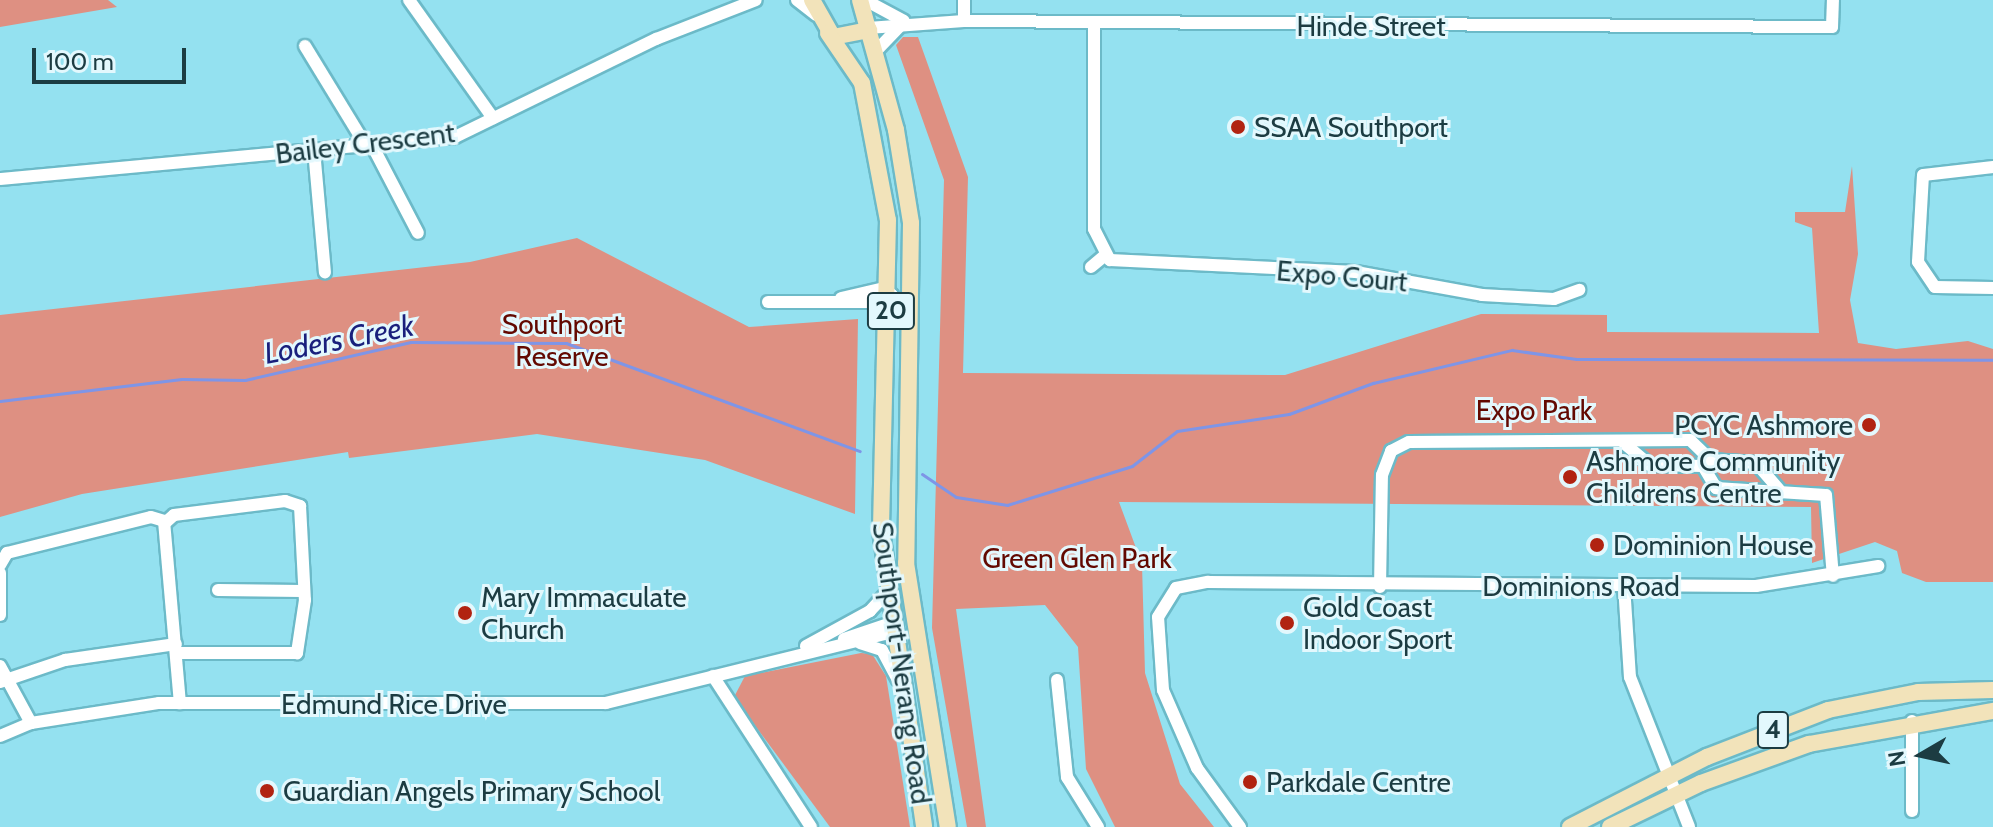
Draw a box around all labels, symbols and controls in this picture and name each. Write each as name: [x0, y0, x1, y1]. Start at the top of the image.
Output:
street label: Hinde Street: [1296, 9, 1446, 43]
scale bar: [36, 32, 190, 82]
text: 100 m: [46, 47, 114, 76]
place label: SSAA Southport: [1254, 110, 1448, 144]
street label: Bailey Crescent: [273, 115, 457, 171]
marker: SSAA Southport: [1229, 118, 1247, 136]
street label: Expo Court: [1275, 254, 1409, 298]
road number: 20: [865, 289, 917, 333]
park label: Southport Reserve: [502, 307, 622, 373]
water label: Loders Creek: [261, 308, 417, 372]
park label: Expo Park: [1476, 393, 1592, 427]
place label: PCYC Ashmore: [1674, 408, 1853, 442]
marker: PCYC Ashmore: [1860, 416, 1878, 434]
place label: Ashmore Community Childrens Centre: [1586, 444, 1840, 510]
marker: Ashmore Community Childrens Centre: [1561, 468, 1579, 486]
street label: Southport-Nerang Road: [866, 520, 938, 806]
place label: Dominion House: [1613, 528, 1813, 562]
marker: Dominion House: [1588, 536, 1606, 554]
park label: Green Glen Park: [982, 541, 1172, 575]
street label: Dominions Road: [1482, 569, 1680, 603]
place label: Mary Immaculate Church: [481, 580, 687, 646]
place label: Gold Coast Indoor Sport: [1303, 590, 1452, 656]
marker: Mary Immaculate Church: [456, 604, 474, 622]
marker: Gold Coast Indoor Sport: [1278, 614, 1296, 632]
street label: Edmund Rice Drive: [281, 687, 507, 721]
road number: 4: [1755, 708, 1791, 752]
north arrow: [1881, 715, 1961, 795]
text: N: [1882, 749, 1911, 769]
place label: Parkdale Centre: [1266, 765, 1451, 799]
marker: Parkdale Centre: [1241, 773, 1259, 791]
place label: Guardian Angels Primary School: [283, 774, 660, 808]
marker: Guardian Angels Primary School: [258, 782, 276, 800]

